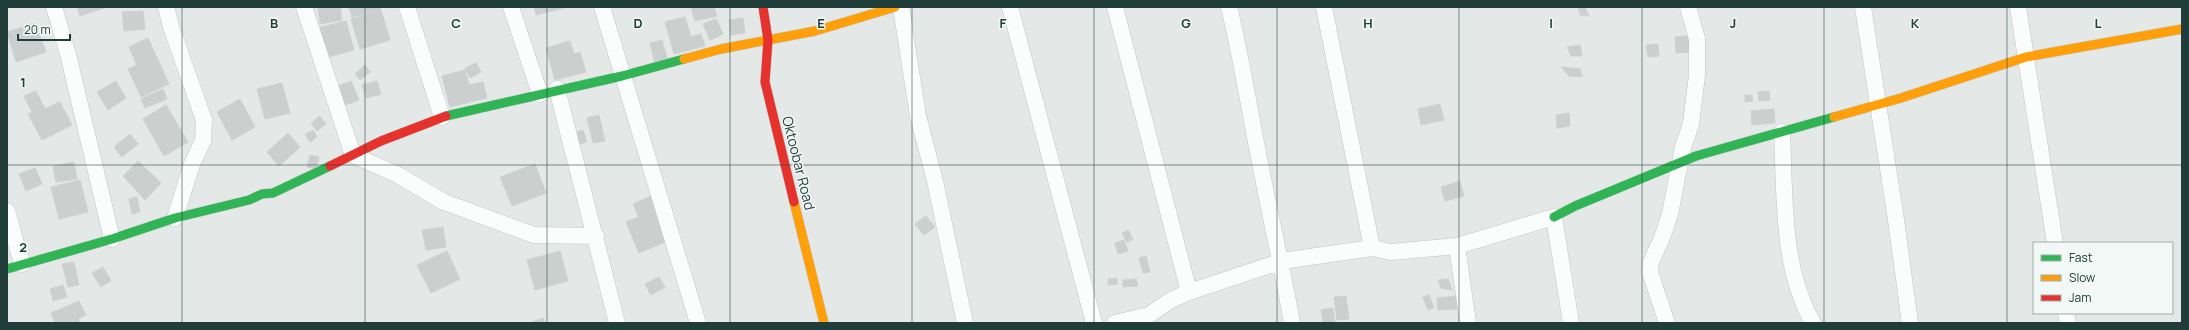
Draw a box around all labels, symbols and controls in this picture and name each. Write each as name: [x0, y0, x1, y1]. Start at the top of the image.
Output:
text: B: [270, 14, 278, 32]
text: C: [451, 14, 461, 32]
text: D: [633, 14, 643, 32]
text: E: [817, 14, 825, 32]
text: F: [1000, 14, 1007, 32]
text: G: [1181, 14, 1191, 32]
text: H: [1363, 14, 1373, 32]
text: I: [1549, 14, 1553, 32]
text: J: [1730, 14, 1736, 32]
text: K: [1911, 14, 1920, 32]
text: L: [2095, 14, 2102, 32]
scale bar: [18, 16, 70, 42]
text: 20 m: [24, 21, 51, 38]
text: 1: [20, 73, 26, 91]
street label: Oktoobar Road: [778, 114, 820, 212]
text: 2: [19, 238, 27, 256]
legend: [2033, 242, 2173, 314]
text: Fast: [2069, 249, 2093, 266]
text: Slow: [2069, 269, 2095, 286]
text: Jam: [2069, 289, 2091, 306]

